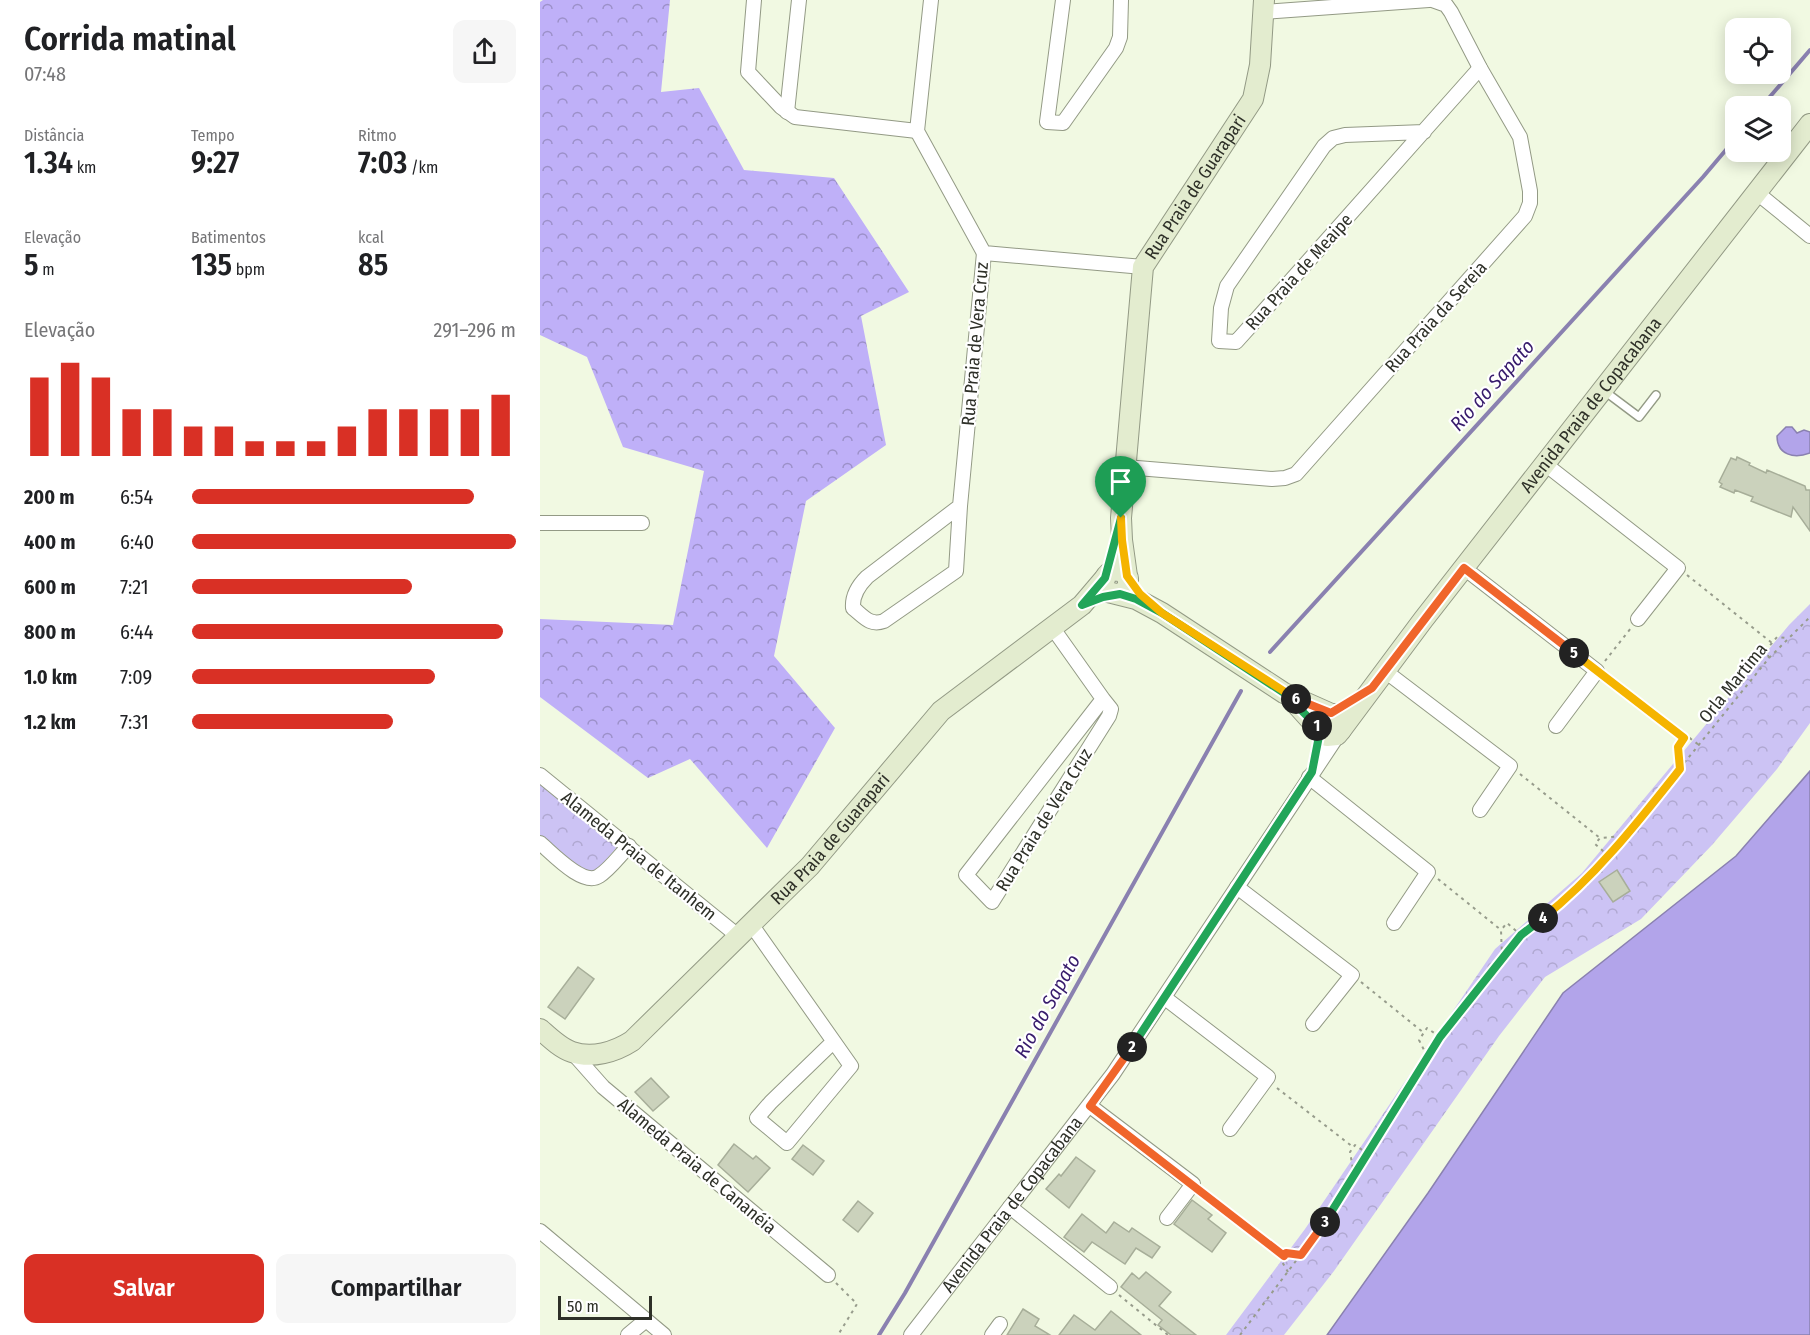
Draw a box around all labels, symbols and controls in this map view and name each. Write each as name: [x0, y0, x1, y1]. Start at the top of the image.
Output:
map controls: [1725, 18, 1791, 162]
button: locate: [1725, 18, 1791, 84]
text: Corrida matinal: [24, 19, 236, 59]
button: share: [453, 20, 516, 83]
text: 07:48: [24, 62, 66, 86]
button: layers: [1725, 96, 1791, 162]
street label: Rua Praia de Guarapari: [1140, 110, 1251, 263]
text: Distância: [24, 126, 84, 145]
text: Tempo: [191, 126, 235, 145]
text: Ritmo: [358, 126, 397, 145]
text: 1.34: [24, 145, 73, 181]
text: 9:27: [191, 145, 239, 181]
text: 7:03: [358, 145, 407, 181]
text: km: [73, 158, 96, 177]
text: /km: [407, 158, 438, 177]
street label: Rua Praia de Meaipe: [1241, 209, 1357, 335]
text: Elevação: [24, 228, 81, 247]
text: Batimentos: [191, 228, 266, 247]
text: kcal: [358, 228, 384, 247]
text: 5: [24, 247, 39, 283]
text: 135: [191, 247, 232, 283]
text: 85: [358, 247, 388, 283]
street label: Rua Praia da Sereia: [1380, 257, 1492, 377]
text: m: [39, 260, 55, 279]
text: bpm: [232, 260, 265, 279]
street label: Rua Praia de Vera Cruz: [957, 261, 993, 427]
street label: Avenida Praia de Copacabana: [1516, 313, 1666, 497]
text: Elevação: [24, 318, 95, 342]
text: 291–296 m: [434, 318, 516, 342]
water label: Rio do Sapato: [1445, 334, 1539, 436]
pin: [1095, 456, 1146, 518]
icon: arrive: [1104, 465, 1137, 498]
text: 200 m: [24, 485, 75, 509]
text: 6:54: [120, 485, 153, 509]
text: 400 m: [24, 530, 76, 554]
text: 6:40: [120, 530, 154, 554]
text: 600 m: [24, 575, 76, 599]
text: 7:21: [120, 575, 149, 599]
text: 800 m: [24, 620, 76, 644]
text: 6:44: [120, 620, 153, 644]
pin: 5: [1559, 638, 1589, 668]
street label: Orla Martima: [1694, 639, 1772, 727]
text: 5: [1570, 643, 1578, 662]
text: 1.0 km: [24, 665, 77, 689]
text: 7:09: [120, 665, 152, 689]
pin: 6: [1281, 684, 1311, 714]
text: 6: [1292, 689, 1300, 708]
text: 1.2 km: [24, 710, 76, 734]
text: 7:31: [120, 710, 149, 734]
pin: 1: [1302, 711, 1332, 741]
text: 1: [1314, 716, 1320, 735]
street label: Rua Praia de Vera Cruz: [991, 745, 1097, 895]
street label: Rua Praia de Guarapari: [766, 769, 895, 909]
street label: Alameda Praia de Itanhem: [557, 787, 721, 925]
pin: 4: [1528, 903, 1558, 933]
text: 4: [1539, 908, 1547, 927]
water label: Rio do Sapato: [1009, 950, 1085, 1062]
pin: 2: [1117, 1032, 1147, 1062]
text: 2: [1128, 1037, 1136, 1056]
street label: Alameda Praia de Cananéia: [613, 1093, 781, 1239]
street label: Avenida Praia de Copacabana: [937, 1112, 1087, 1297]
pin: 3: [1310, 1207, 1340, 1237]
text: 3: [1321, 1212, 1329, 1231]
button: Salvar: [24, 1254, 264, 1323]
button: Compartilhar: [276, 1254, 516, 1323]
scale bar: [558, 1293, 652, 1320]
text: 50 m: [567, 1297, 599, 1316]

